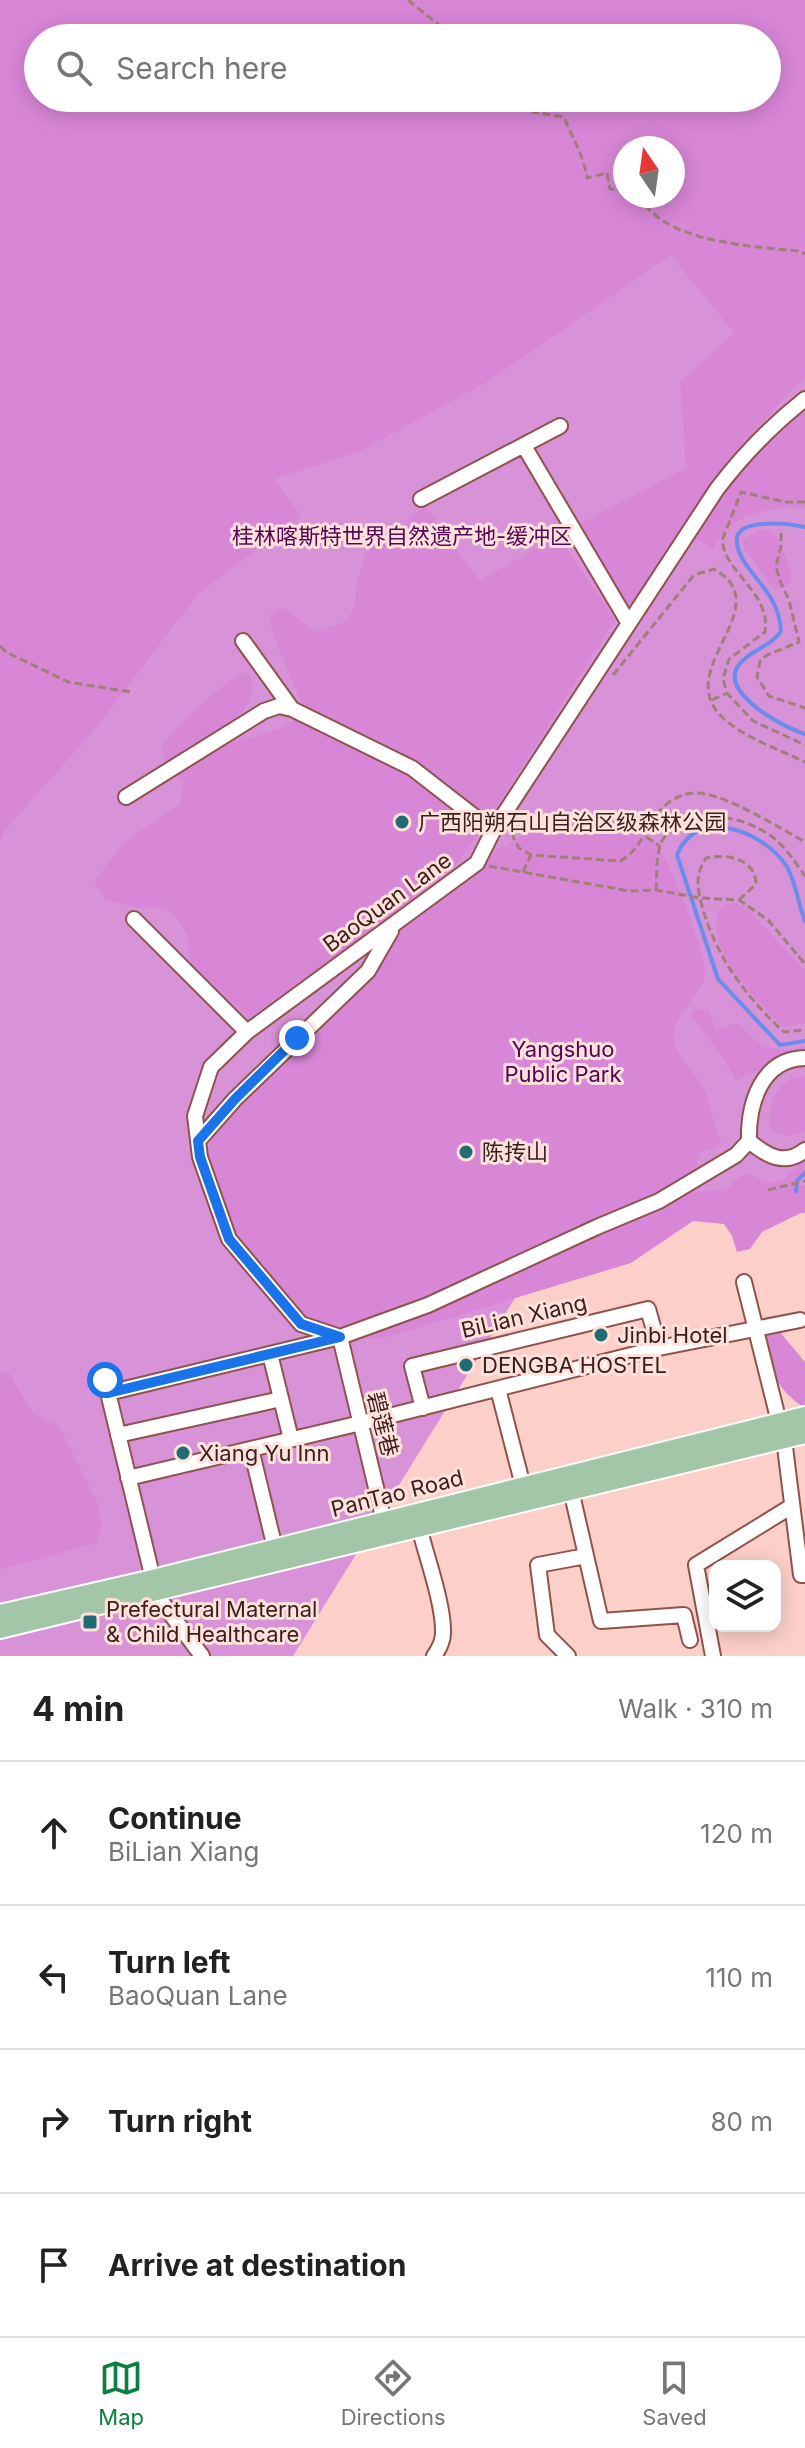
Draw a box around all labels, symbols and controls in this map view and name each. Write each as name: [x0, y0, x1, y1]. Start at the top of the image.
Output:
search box: [24, 24, 781, 112]
icon: search: [52, 46, 96, 90]
text: Search here: [116, 50, 288, 86]
north arrow: [613, 136, 685, 208]
park label: 桂林喀斯特世界自然遗产地-缓冲区: [232, 523, 572, 549]
place label: 广西阳朔石山自治区级森林公园: [418, 809, 726, 835]
marker: 广西阳朔石山自治区级森林公园: [393, 813, 411, 831]
street label: BaoQuan Lane: [318, 847, 456, 957]
route end: [279, 1020, 315, 1056]
park label: Yangshuo Public Park: [504, 1036, 622, 1087]
place label: 陈抟山: [482, 1139, 548, 1165]
marker: 陈抟山: [457, 1143, 475, 1161]
street label: BiLian Xiang: [459, 1289, 589, 1343]
place label: Jinbi Hotel: [617, 1322, 728, 1348]
marker: Jinbi Hotel: [592, 1326, 610, 1344]
place label: DENGBA HOSTEL: [482, 1352, 667, 1378]
marker: DENGBA HOSTEL: [457, 1356, 475, 1374]
route start: [87, 1362, 123, 1398]
street label: 碧莲巷: [362, 1389, 404, 1459]
place label: Xiang Yu Inn: [199, 1440, 330, 1466]
marker: Xiang Yu Inn: [174, 1444, 192, 1462]
street label: PanTao Road: [328, 1464, 466, 1522]
map controls: [709, 1560, 781, 1632]
button: layers: [709, 1560, 781, 1632]
place label: Prefectural Maternal & Child Healthcare: [106, 1596, 317, 1647]
marker: Prefectural Maternal & Child Healthcare: [81, 1613, 99, 1631]
text: 4 min: [32, 1688, 124, 1729]
text: Walk · 310 m: [618, 1693, 773, 1724]
text: Continue: [108, 1800, 242, 1836]
icon: ahead: [32, 1811, 76, 1855]
text: 120 m: [700, 1818, 773, 1849]
text: BiLian Xiang: [108, 1836, 260, 1867]
text: Turn left: [108, 1944, 230, 1980]
icon: left: [32, 1955, 76, 1999]
text: 110 m: [705, 1962, 773, 1993]
text: BaoQuan Lane: [108, 1980, 288, 2011]
icon: right: [32, 2099, 76, 2143]
text: Turn right: [108, 2103, 252, 2139]
text: 80 m: [710, 2106, 773, 2137]
icon: arrive: [32, 2243, 76, 2287]
text: Arrive at destination: [108, 2247, 406, 2283]
tab: Map: [98, 2356, 144, 2430]
tab: Directions: [341, 2356, 446, 2430]
tab: Saved: [642, 2356, 707, 2430]

